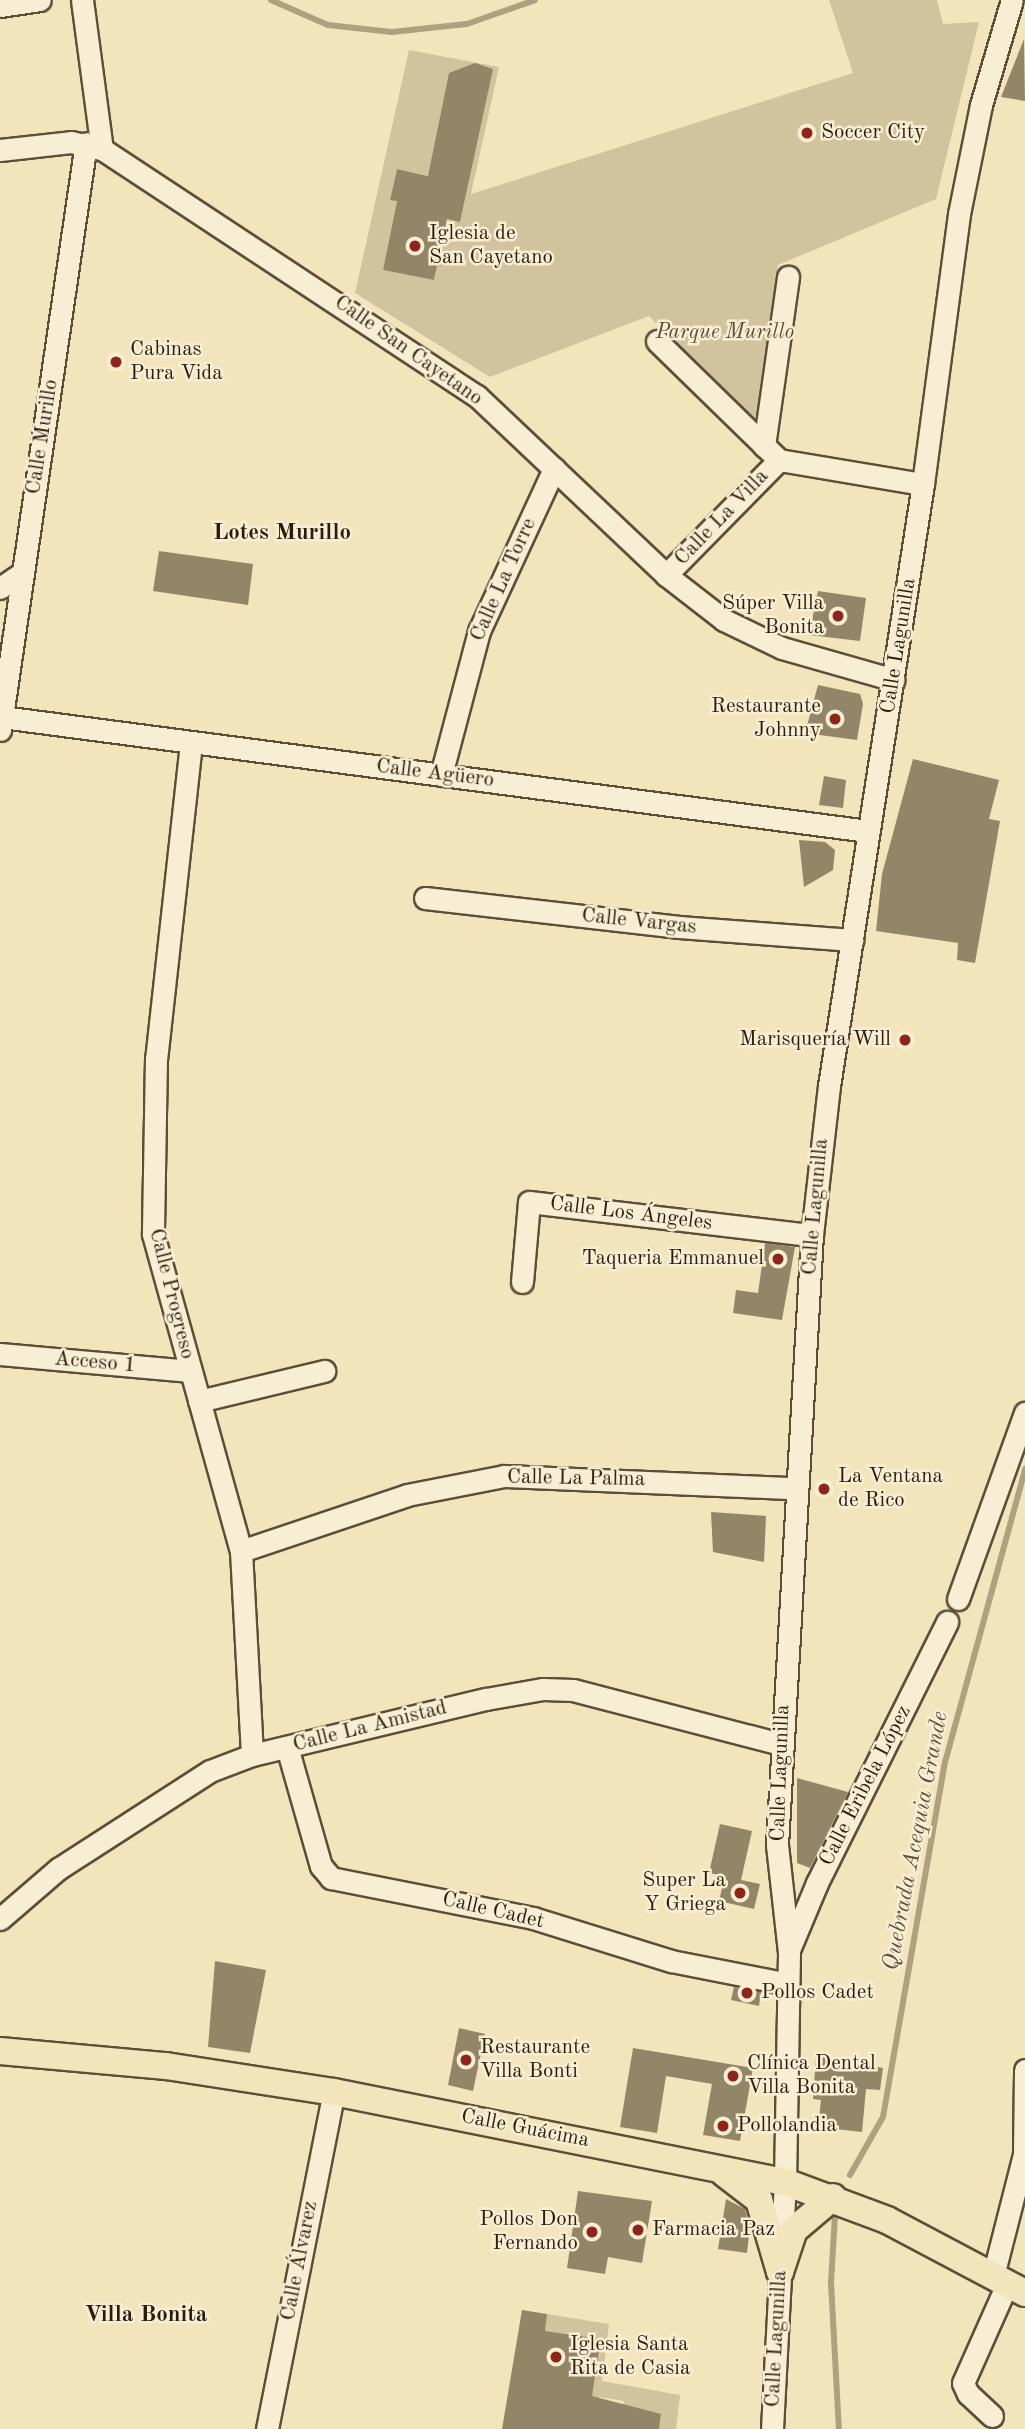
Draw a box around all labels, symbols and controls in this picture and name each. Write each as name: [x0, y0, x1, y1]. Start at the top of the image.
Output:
place label: Soccer City: [821, 120, 925, 146]
marker: Soccer City: [799, 125, 815, 141]
place label: Iglesia de San Cayetano: [429, 221, 553, 271]
marker: Iglesia de San Cayetano: [407, 238, 423, 254]
street label: Calle San Cayetano: [329, 290, 487, 412]
park label: Parque Murillo: [656, 320, 794, 346]
place label: Cabinas Pura Vida: [130, 337, 223, 387]
marker: Cabinas Pura Vida: [108, 354, 124, 370]
street label: Calle Murillo: [21, 378, 65, 496]
street label: Calle La Villa: [670, 465, 774, 571]
street label: Calle La Torre: [466, 514, 542, 646]
district label: Lotes Murillo: [213, 519, 351, 547]
street label: Calle Lagunilla: [876, 576, 922, 716]
place label: Súper Villa Bonita: [722, 591, 824, 641]
marker: Súper Villa Bonita: [830, 608, 846, 624]
place label: Restaurante Johnny: [711, 694, 821, 744]
marker: Restaurante Johnny: [827, 711, 843, 727]
street label: Calle Agüero: [375, 754, 495, 794]
street label: Calle Vargas: [580, 903, 698, 941]
place label: Marisquería Will: [739, 1027, 891, 1053]
marker: Marisquería Will: [897, 1032, 913, 1048]
street label: Calle Lagunilla: [797, 1138, 835, 1276]
street label: Calle Los Ángeles: [548, 1192, 714, 1236]
street label: Calle Progreso: [143, 1226, 199, 1362]
place label: Taqueria Emmanuel: [582, 1246, 764, 1272]
marker: Taqueria Emmanuel: [770, 1251, 786, 1267]
street label: Acceso 1: [53, 1347, 137, 1379]
place label: La Ventana de Rico: [838, 1464, 943, 1514]
street label: Calle La Palma: [507, 1465, 645, 1493]
marker: La Ventana de Rico: [816, 1481, 832, 1497]
street label: Calle La Amistad: [290, 1696, 450, 1758]
street label: Calle Eribela López: [815, 1702, 917, 1870]
street label: Calle Lagunilla: [766, 1704, 796, 1842]
water label: Quebrada Acequia Grande: [877, 1709, 955, 1973]
place label: Super La Y Griega: [642, 1868, 726, 1918]
marker: Super La Y Griega: [732, 1885, 748, 1901]
street label: Calle Cadet: [440, 1887, 546, 1935]
place label: Pollos Cadet: [761, 1980, 874, 2006]
marker: Pollos Cadet: [739, 1985, 755, 2001]
place label: Restaurante Villa Bonti: [480, 2035, 590, 2085]
place label: Clínica Dental Villa Bonita: [747, 2051, 876, 2101]
marker: Restaurante Villa Bonti: [458, 2052, 474, 2068]
marker: Clínica Dental Villa Bonita: [725, 2068, 741, 2084]
street label: Calle Guácima: [459, 2104, 591, 2154]
place label: Pollolandia: [737, 2113, 837, 2139]
marker: Pollolandia: [715, 2118, 731, 2134]
street label: Calle Álvarez: [276, 2199, 324, 2323]
place label: Pollos Don Fernando: [480, 2207, 578, 2257]
place label: Farmacia Paz: [652, 2217, 775, 2243]
marker: Farmacia Paz: [630, 2222, 646, 2238]
marker: Pollos Don Fernando: [584, 2224, 600, 2240]
street label: Calle Lagunilla: [761, 2270, 793, 2408]
district label: Villa Bonita: [85, 2301, 207, 2329]
place label: Iglesia Santa Rita de Casia: [570, 2332, 690, 2382]
marker: Iglesia Santa Rita de Casia: [548, 2349, 564, 2365]

